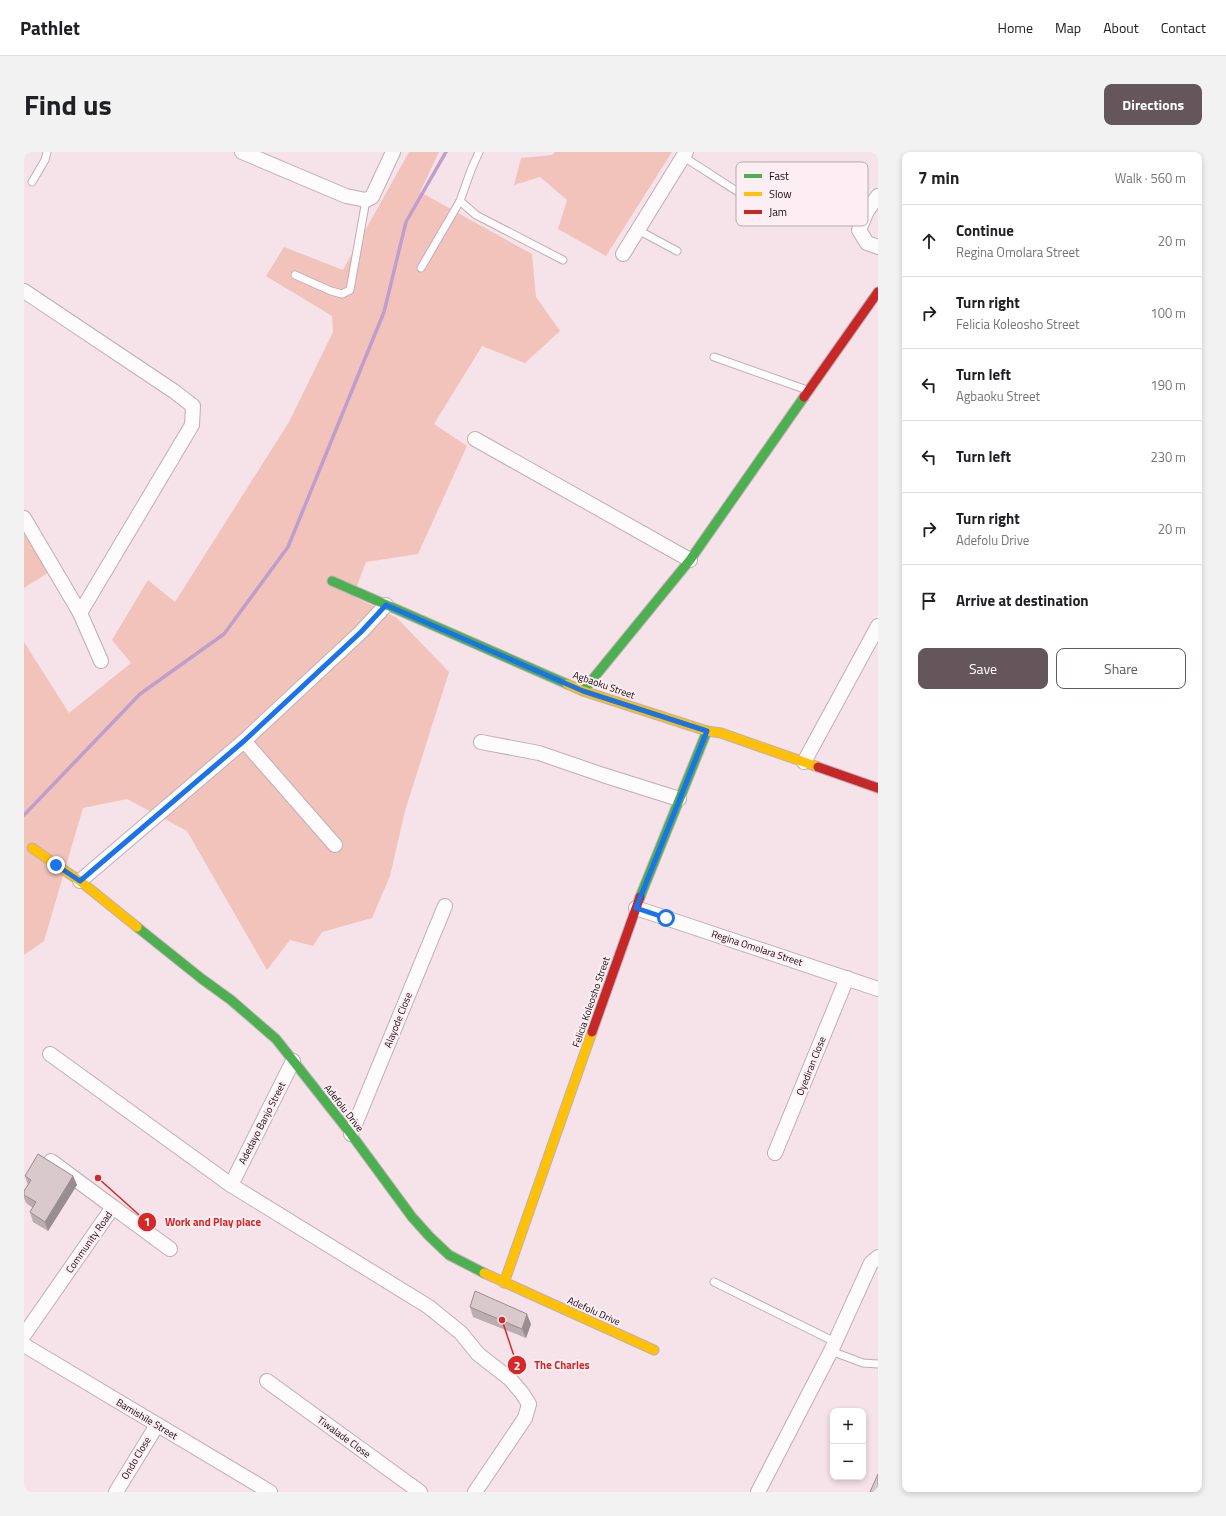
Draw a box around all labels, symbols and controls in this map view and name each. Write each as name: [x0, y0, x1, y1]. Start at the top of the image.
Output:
text: Pathlet: [20, 13, 80, 42]
text: Home: [998, 17, 1033, 38]
text: Map: [1055, 17, 1081, 38]
text: About: [1103, 17, 1139, 38]
text: Contact: [1161, 17, 1206, 38]
text: Find us: [24, 83, 112, 126]
button: Directions: [1104, 84, 1202, 125]
legend: [736, 162, 868, 226]
text: 7 min: [918, 165, 959, 191]
text: Fast: [769, 168, 789, 184]
text: Walk · 560 m: [1115, 168, 1186, 188]
text: Slow: [769, 186, 792, 202]
text: Jam: [769, 204, 787, 220]
text: Continue: [956, 219, 1014, 242]
icon: ahead: [918, 230, 940, 252]
text: 20 m: [1158, 231, 1186, 251]
text: Regina Omolara Street: [956, 242, 1080, 262]
text: Turn right: [956, 291, 1020, 314]
icon: right: [918, 302, 940, 324]
text: 100 m: [1150, 303, 1186, 323]
text: Felicia Koleosho Street: [956, 314, 1080, 334]
text: Turn left: [956, 363, 1011, 386]
icon: left: [918, 374, 940, 396]
text: 190 m: [1150, 375, 1186, 395]
text: Agbaoku Street: [956, 386, 1040, 406]
text: Turn left: [956, 445, 1011, 468]
icon: left: [918, 446, 940, 468]
text: 230 m: [1150, 447, 1186, 467]
text: Turn right: [956, 507, 1020, 530]
icon: right: [918, 518, 940, 540]
text: 20 m: [1158, 519, 1186, 539]
text: Adefolu Drive: [956, 530, 1029, 550]
text: Arrive at destination: [956, 589, 1089, 612]
icon: arrive: [918, 590, 940, 612]
button: Save: [918, 648, 1048, 689]
button: Share: [1056, 648, 1186, 689]
street label: Agbaoku Street: [571, 667, 637, 703]
route end: [47, 856, 65, 874]
route start: [657, 909, 675, 927]
street label: Regina Omolara Street: [709, 926, 805, 970]
street label: Felicia Koleosho Street: [568, 954, 614, 1049]
street label: Alayode Close: [380, 990, 416, 1050]
street label: Oyediran Close: [792, 1034, 830, 1098]
street label: Adedayo Banjo Street: [235, 1079, 289, 1167]
street label: Adefolu Drive: [321, 1081, 367, 1135]
street label: Community Road: [62, 1208, 116, 1276]
callout: Work and Play place: [137, 1211, 269, 1234]
text: 1: [144, 1212, 150, 1231]
text: Work and Play place: [165, 1214, 261, 1230]
street label: Adefolu Drive: [565, 1293, 623, 1329]
callout: The Charles: [507, 1354, 598, 1377]
text: 2: [514, 1356, 520, 1375]
text: The Charles: [534, 1357, 590, 1373]
street label: Bamishile Street: [113, 1395, 181, 1444]
map controls: [830, 1408, 866, 1480]
button: +: [830, 1408, 866, 1444]
street label: Tiwalade Close: [314, 1413, 374, 1461]
street label: Ondo Close: [117, 1434, 155, 1482]
button: −: [830, 1444, 866, 1480]

